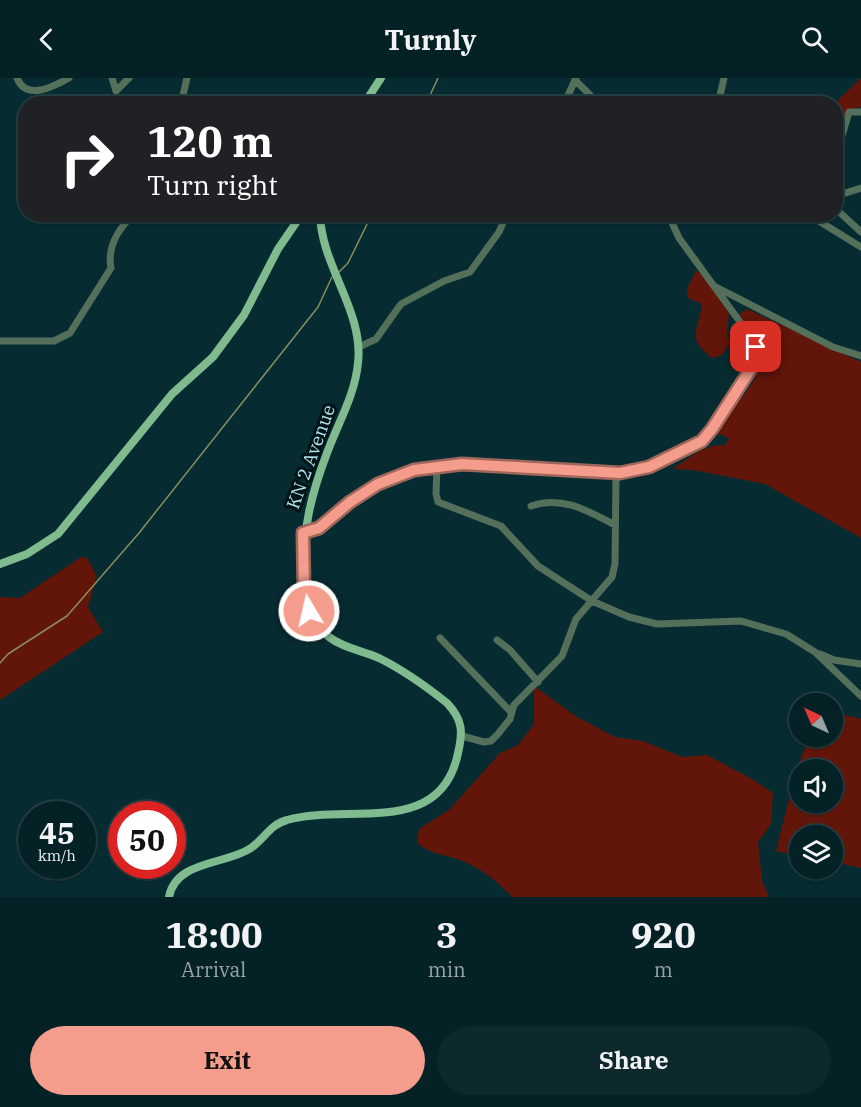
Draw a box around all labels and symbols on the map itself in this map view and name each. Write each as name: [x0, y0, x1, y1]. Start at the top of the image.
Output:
pin: [730, 321, 781, 372]
street label: KN 2 Avenue: [281, 402, 340, 512]
position arrow: [277, 579, 341, 643]
north arrow: [789, 693, 843, 747]
speed limit sign: 50: [108, 801, 186, 879]

